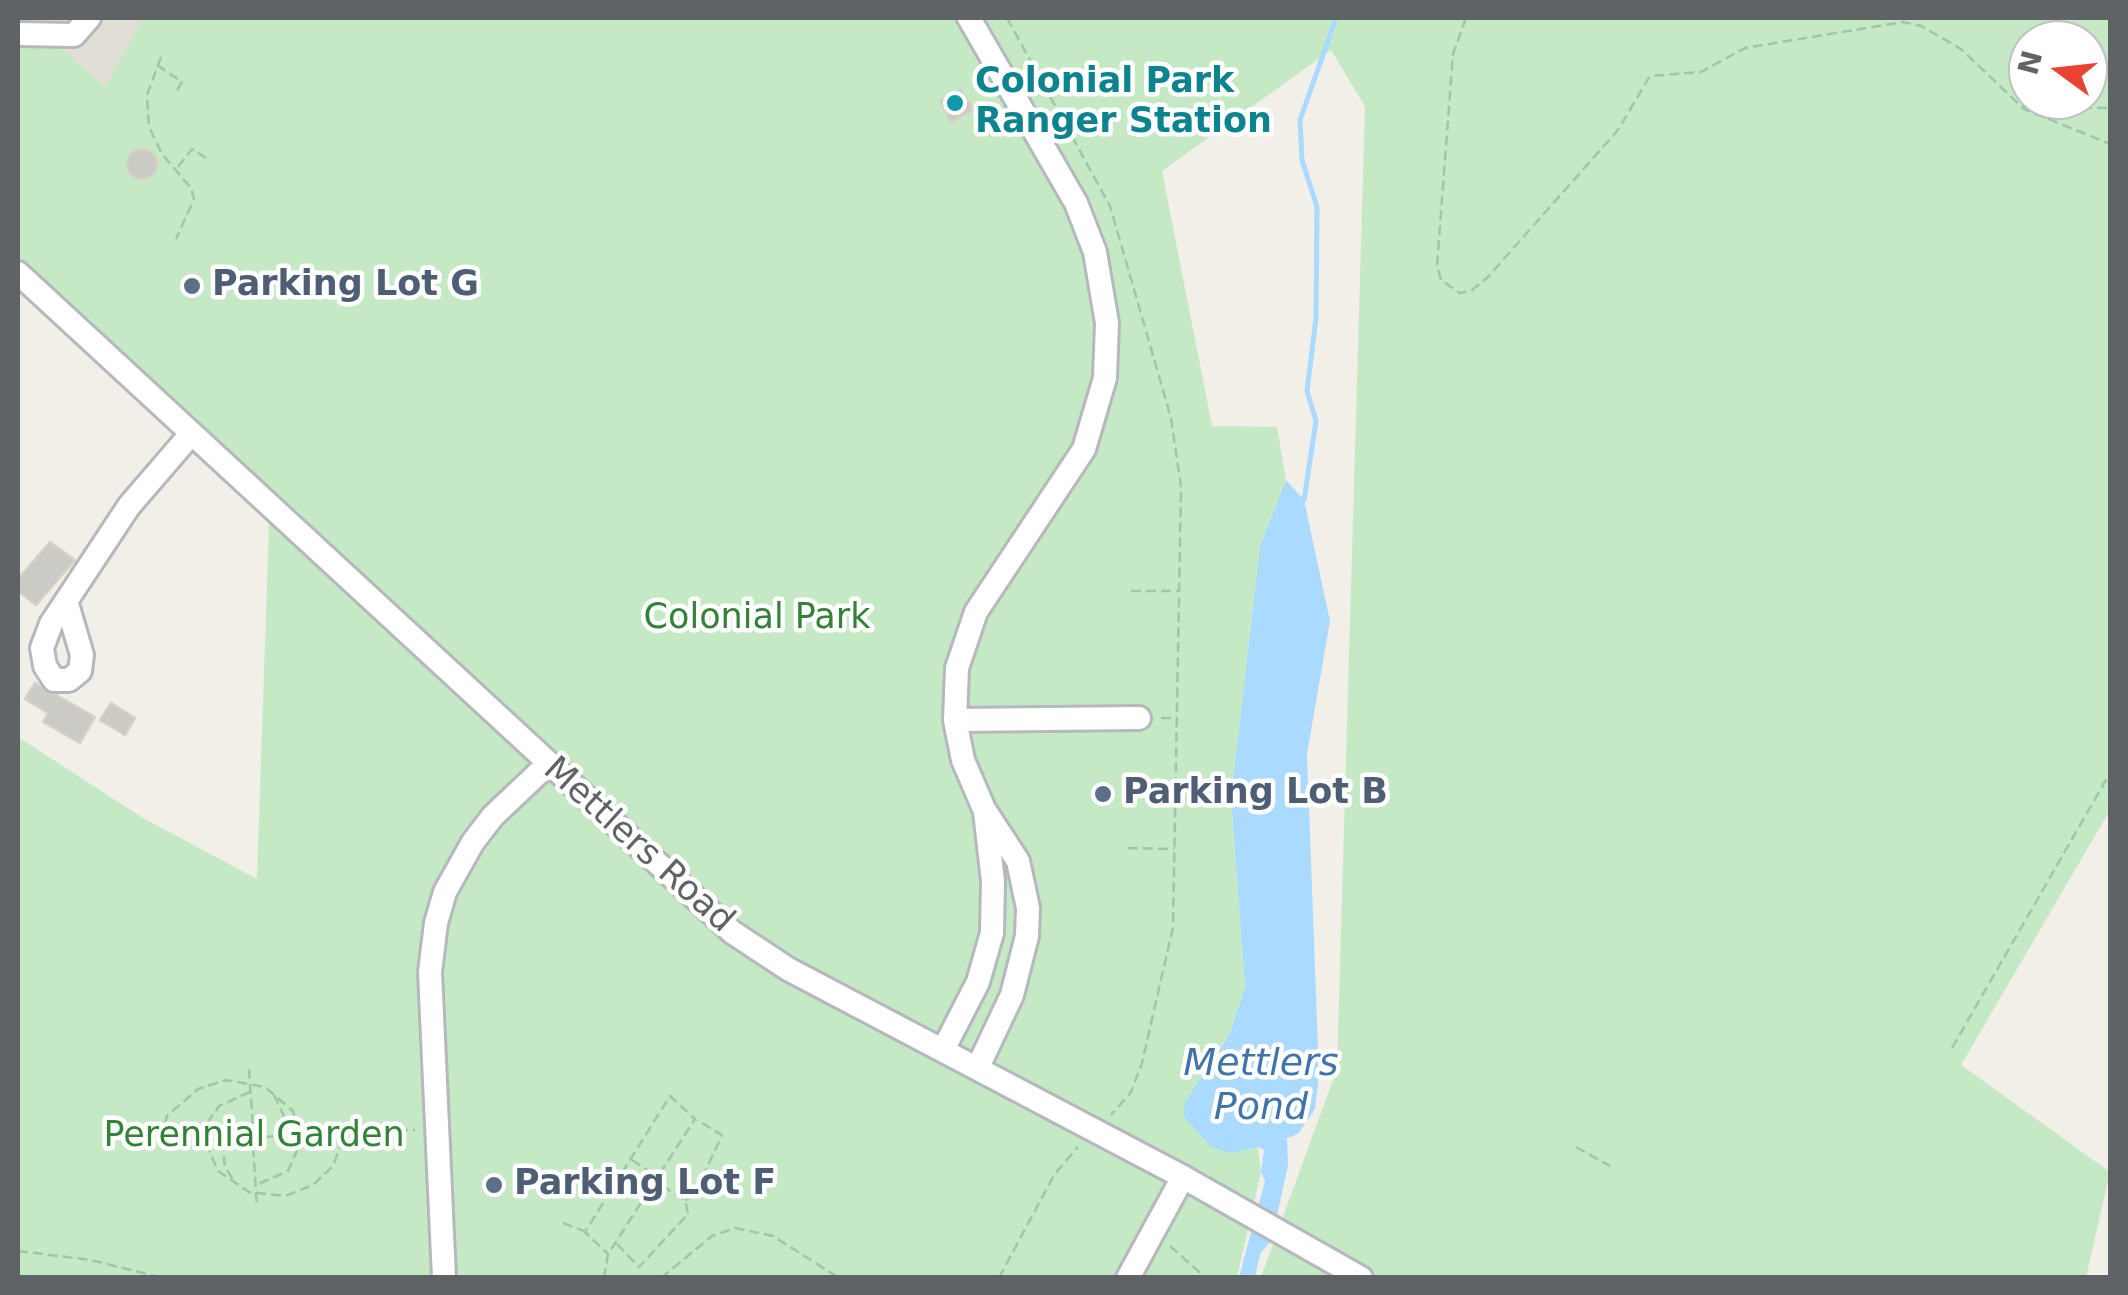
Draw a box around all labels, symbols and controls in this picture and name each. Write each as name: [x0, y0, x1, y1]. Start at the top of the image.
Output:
north arrow: [2008, 20, 2108, 120]
text: N: [2012, 47, 2049, 78]
place label: Colonial Park Ranger Station: [975, 62, 1272, 144]
marker: Colonial Park Ranger Station: [944, 92, 966, 114]
place label: Parking Lot G: [212, 265, 479, 307]
marker: Parking Lot G: [181, 275, 203, 297]
park label: Colonial Park: [644, 598, 870, 640]
street label: Mettlers Road: [534, 749, 742, 943]
place label: Parking Lot B: [1123, 773, 1388, 815]
marker: Parking Lot B: [1092, 783, 1114, 805]
water label: Mettlers Pond: [1183, 1042, 1339, 1132]
park label: Perennial Garden: [103, 1116, 405, 1158]
place label: Parking Lot F: [514, 1164, 776, 1206]
marker: Parking Lot F: [483, 1174, 505, 1196]

